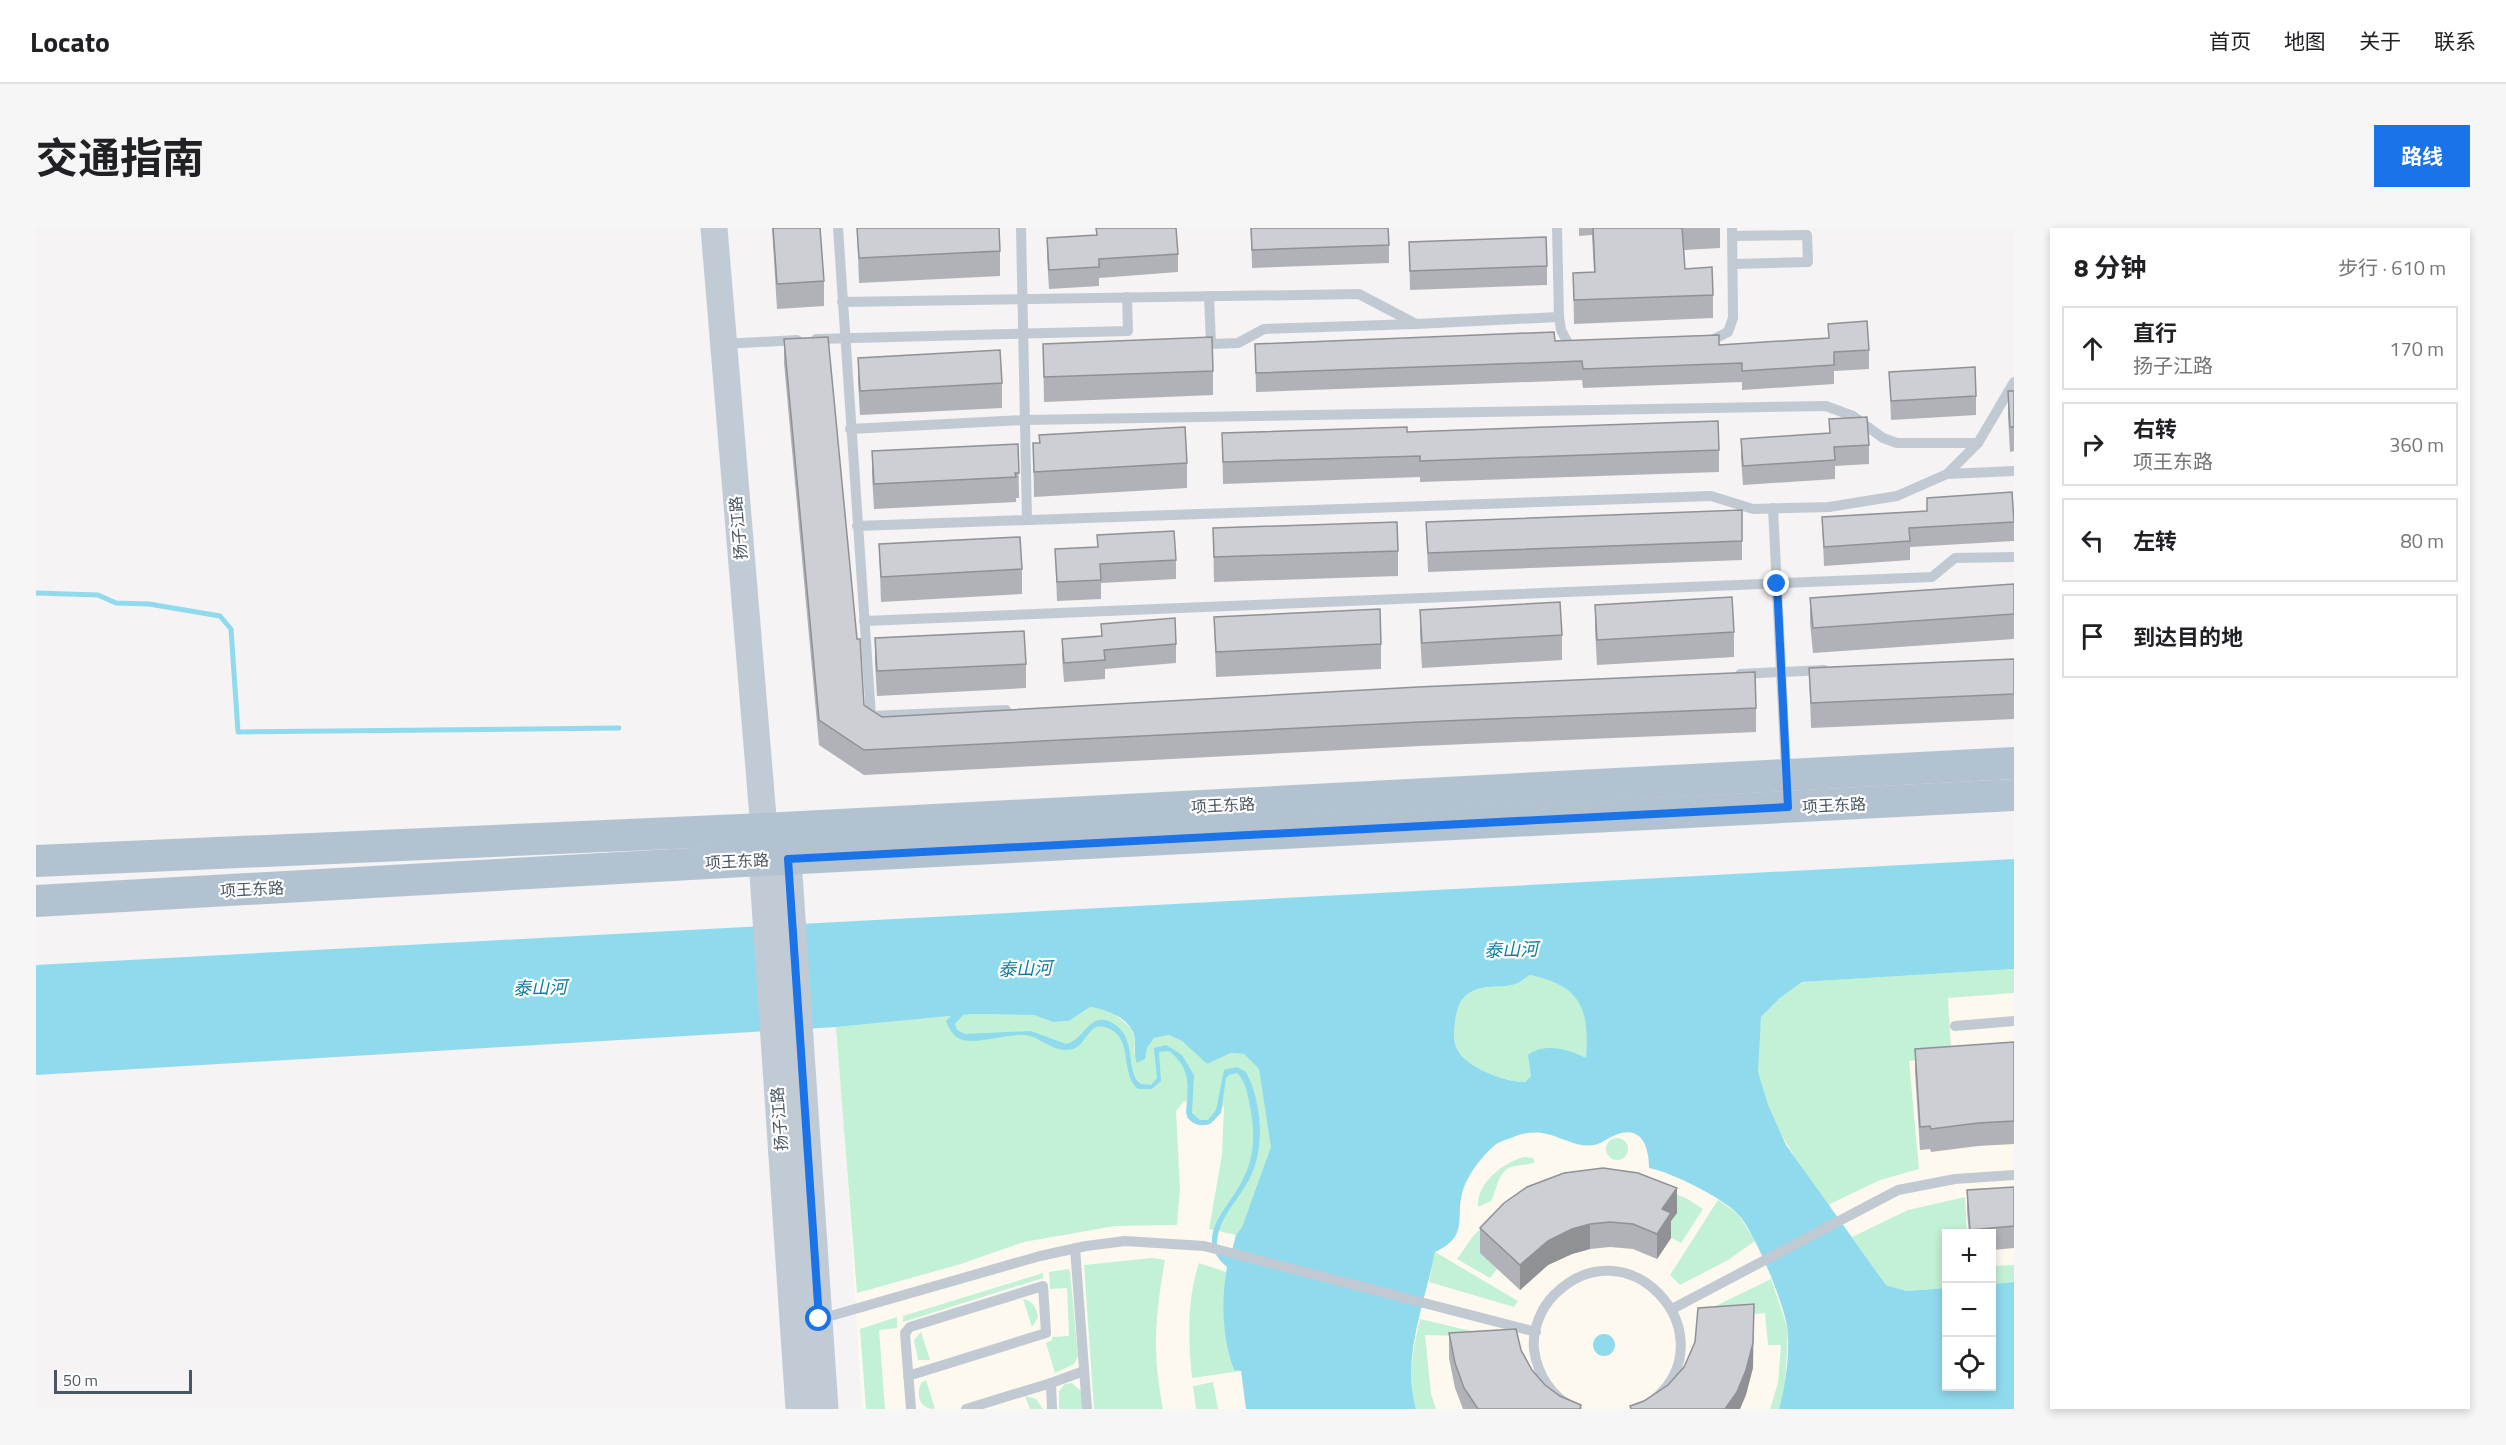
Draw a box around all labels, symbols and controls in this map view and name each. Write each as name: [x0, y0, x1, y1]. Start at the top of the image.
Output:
text: Locato: [30, 20, 110, 63]
text: 首页: [2209, 25, 2251, 57]
text: 地图: [2284, 25, 2326, 57]
text: 关于: [2359, 25, 2401, 57]
text: 联系: [2434, 25, 2476, 57]
text: 交通指南: [36, 125, 204, 189]
button: 路线: [2374, 125, 2470, 187]
text: 8 分钟: [2074, 248, 2146, 287]
text: 步行 · 610 m: [2338, 252, 2446, 283]
text: 直行: [2133, 316, 2177, 350]
icon: ahead: [2076, 332, 2109, 365]
text: 170 m: [2389, 333, 2444, 364]
text: 扬子江路: [2133, 350, 2213, 381]
text: 右转: [2133, 412, 2177, 446]
icon: right: [2076, 428, 2109, 461]
text: 360 m: [2389, 429, 2444, 460]
text: 项王东路: [2133, 446, 2213, 477]
street label: 扬子江路: [723, 495, 753, 561]
icon: left: [2076, 524, 2109, 557]
text: 左转: [2133, 524, 2177, 558]
text: 80 m: [2400, 525, 2444, 556]
route end: [1763, 570, 1789, 596]
icon: arrive: [2076, 620, 2109, 653]
text: 到达目的地: [2133, 620, 2243, 654]
street label: 项王东路: [1190, 791, 1256, 819]
street label: 项王东路: [1801, 791, 1867, 819]
street label: 项王东路: [704, 847, 770, 875]
street label: 项王东路: [219, 875, 285, 903]
water label: 泰山河: [1484, 935, 1541, 964]
water label: 泰山河: [998, 954, 1055, 983]
water label: 泰山河: [513, 973, 570, 1002]
street label: 扬子江路: [765, 1086, 793, 1152]
map controls: [1942, 1229, 1996, 1391]
button: +: [1942, 1229, 1996, 1283]
button: −: [1942, 1283, 1996, 1337]
route start: [805, 1305, 831, 1331]
button: locate: [1942, 1337, 1996, 1391]
scale bar: [54, 1367, 192, 1394]
text: 50 m: [63, 1368, 98, 1392]

